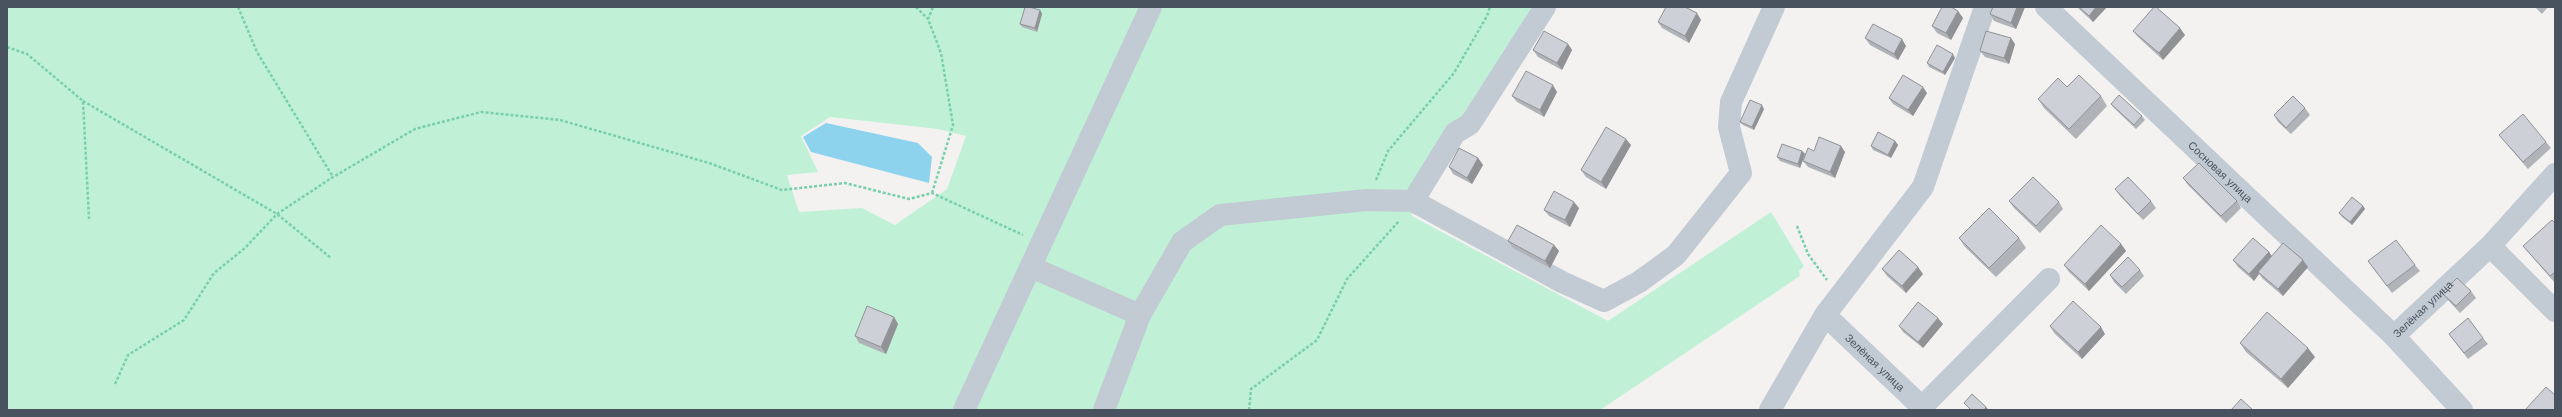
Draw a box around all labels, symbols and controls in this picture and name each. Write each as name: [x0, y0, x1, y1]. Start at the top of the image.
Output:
street label: Сосновая улица: [2185, 139, 2256, 206]
street label: Зелёная улица: [2391, 278, 2456, 340]
street label: Зелёная улица: [1842, 332, 1908, 395]

